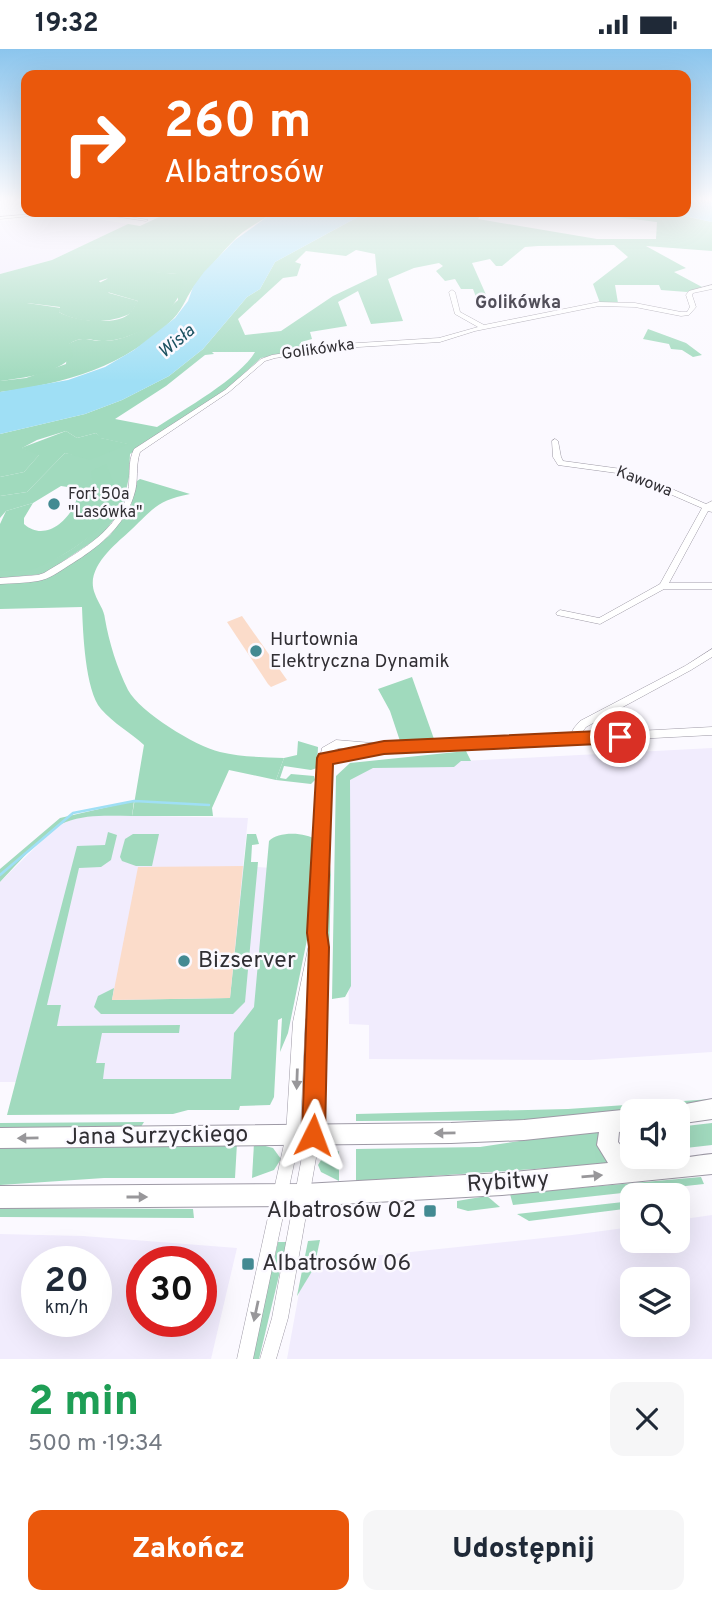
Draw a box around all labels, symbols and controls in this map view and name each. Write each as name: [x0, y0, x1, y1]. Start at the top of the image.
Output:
text: 19:32: [35, 8, 99, 41]
text: 260 m: [164, 93, 311, 155]
icon: right: [49, 98, 140, 189]
text: Albatrosów: [164, 154, 324, 194]
district label: Golikówka: [475, 292, 561, 315]
water label: Wisła: [154, 320, 201, 364]
street label: Golikówka: [280, 335, 356, 365]
street label: Kawowa: [613, 462, 675, 502]
place label: Fort 50a "Lasówka": [68, 485, 142, 523]
marker: Fort 50a "Lasówka": [46, 496, 62, 512]
place label: Hurtownia Elektryczna Dynamik: [270, 628, 450, 674]
marker: Hurtownia Elektryczna Dynamik: [248, 643, 264, 659]
pin: [590, 707, 650, 767]
icon: arrive: [601, 718, 639, 756]
place label: Bizserver: [198, 947, 296, 976]
marker: Bizserver: [176, 953, 192, 969]
one-way arrow: [291, 1068, 302, 1090]
position arrow: [276, 1098, 350, 1172]
map controls: [620, 1099, 690, 1337]
button: sound: [620, 1099, 690, 1169]
street label: Jana Surzyckiego: [65, 1121, 249, 1153]
one-way arrow: [434, 1127, 456, 1139]
one-way arrow: [17, 1132, 39, 1144]
street label: Rybitwy: [466, 1166, 550, 1200]
one-way arrow: [581, 1170, 603, 1181]
button: search: [620, 1183, 690, 1253]
one-way arrow: [127, 1191, 149, 1203]
place label: Albatrosów 02: [267, 1197, 416, 1226]
marker: Albatrosów 02: [422, 1203, 438, 1219]
speed limit sign: 30: [126, 1246, 217, 1337]
place label: Albatrosów 06: [262, 1250, 411, 1279]
marker: Albatrosów 06: [240, 1256, 256, 1272]
text: 20: [44, 1260, 89, 1304]
button: layers: [620, 1267, 690, 1337]
text: km/h: [45, 1297, 88, 1320]
one-way arrow: [250, 1300, 261, 1322]
text: 2 min: [28, 1377, 139, 1430]
button: close: [610, 1382, 684, 1456]
text: 500 m · 19:34: [28, 1430, 163, 1459]
button: Zakończ: [28, 1510, 349, 1590]
button: Udostępnij: [363, 1510, 684, 1590]

